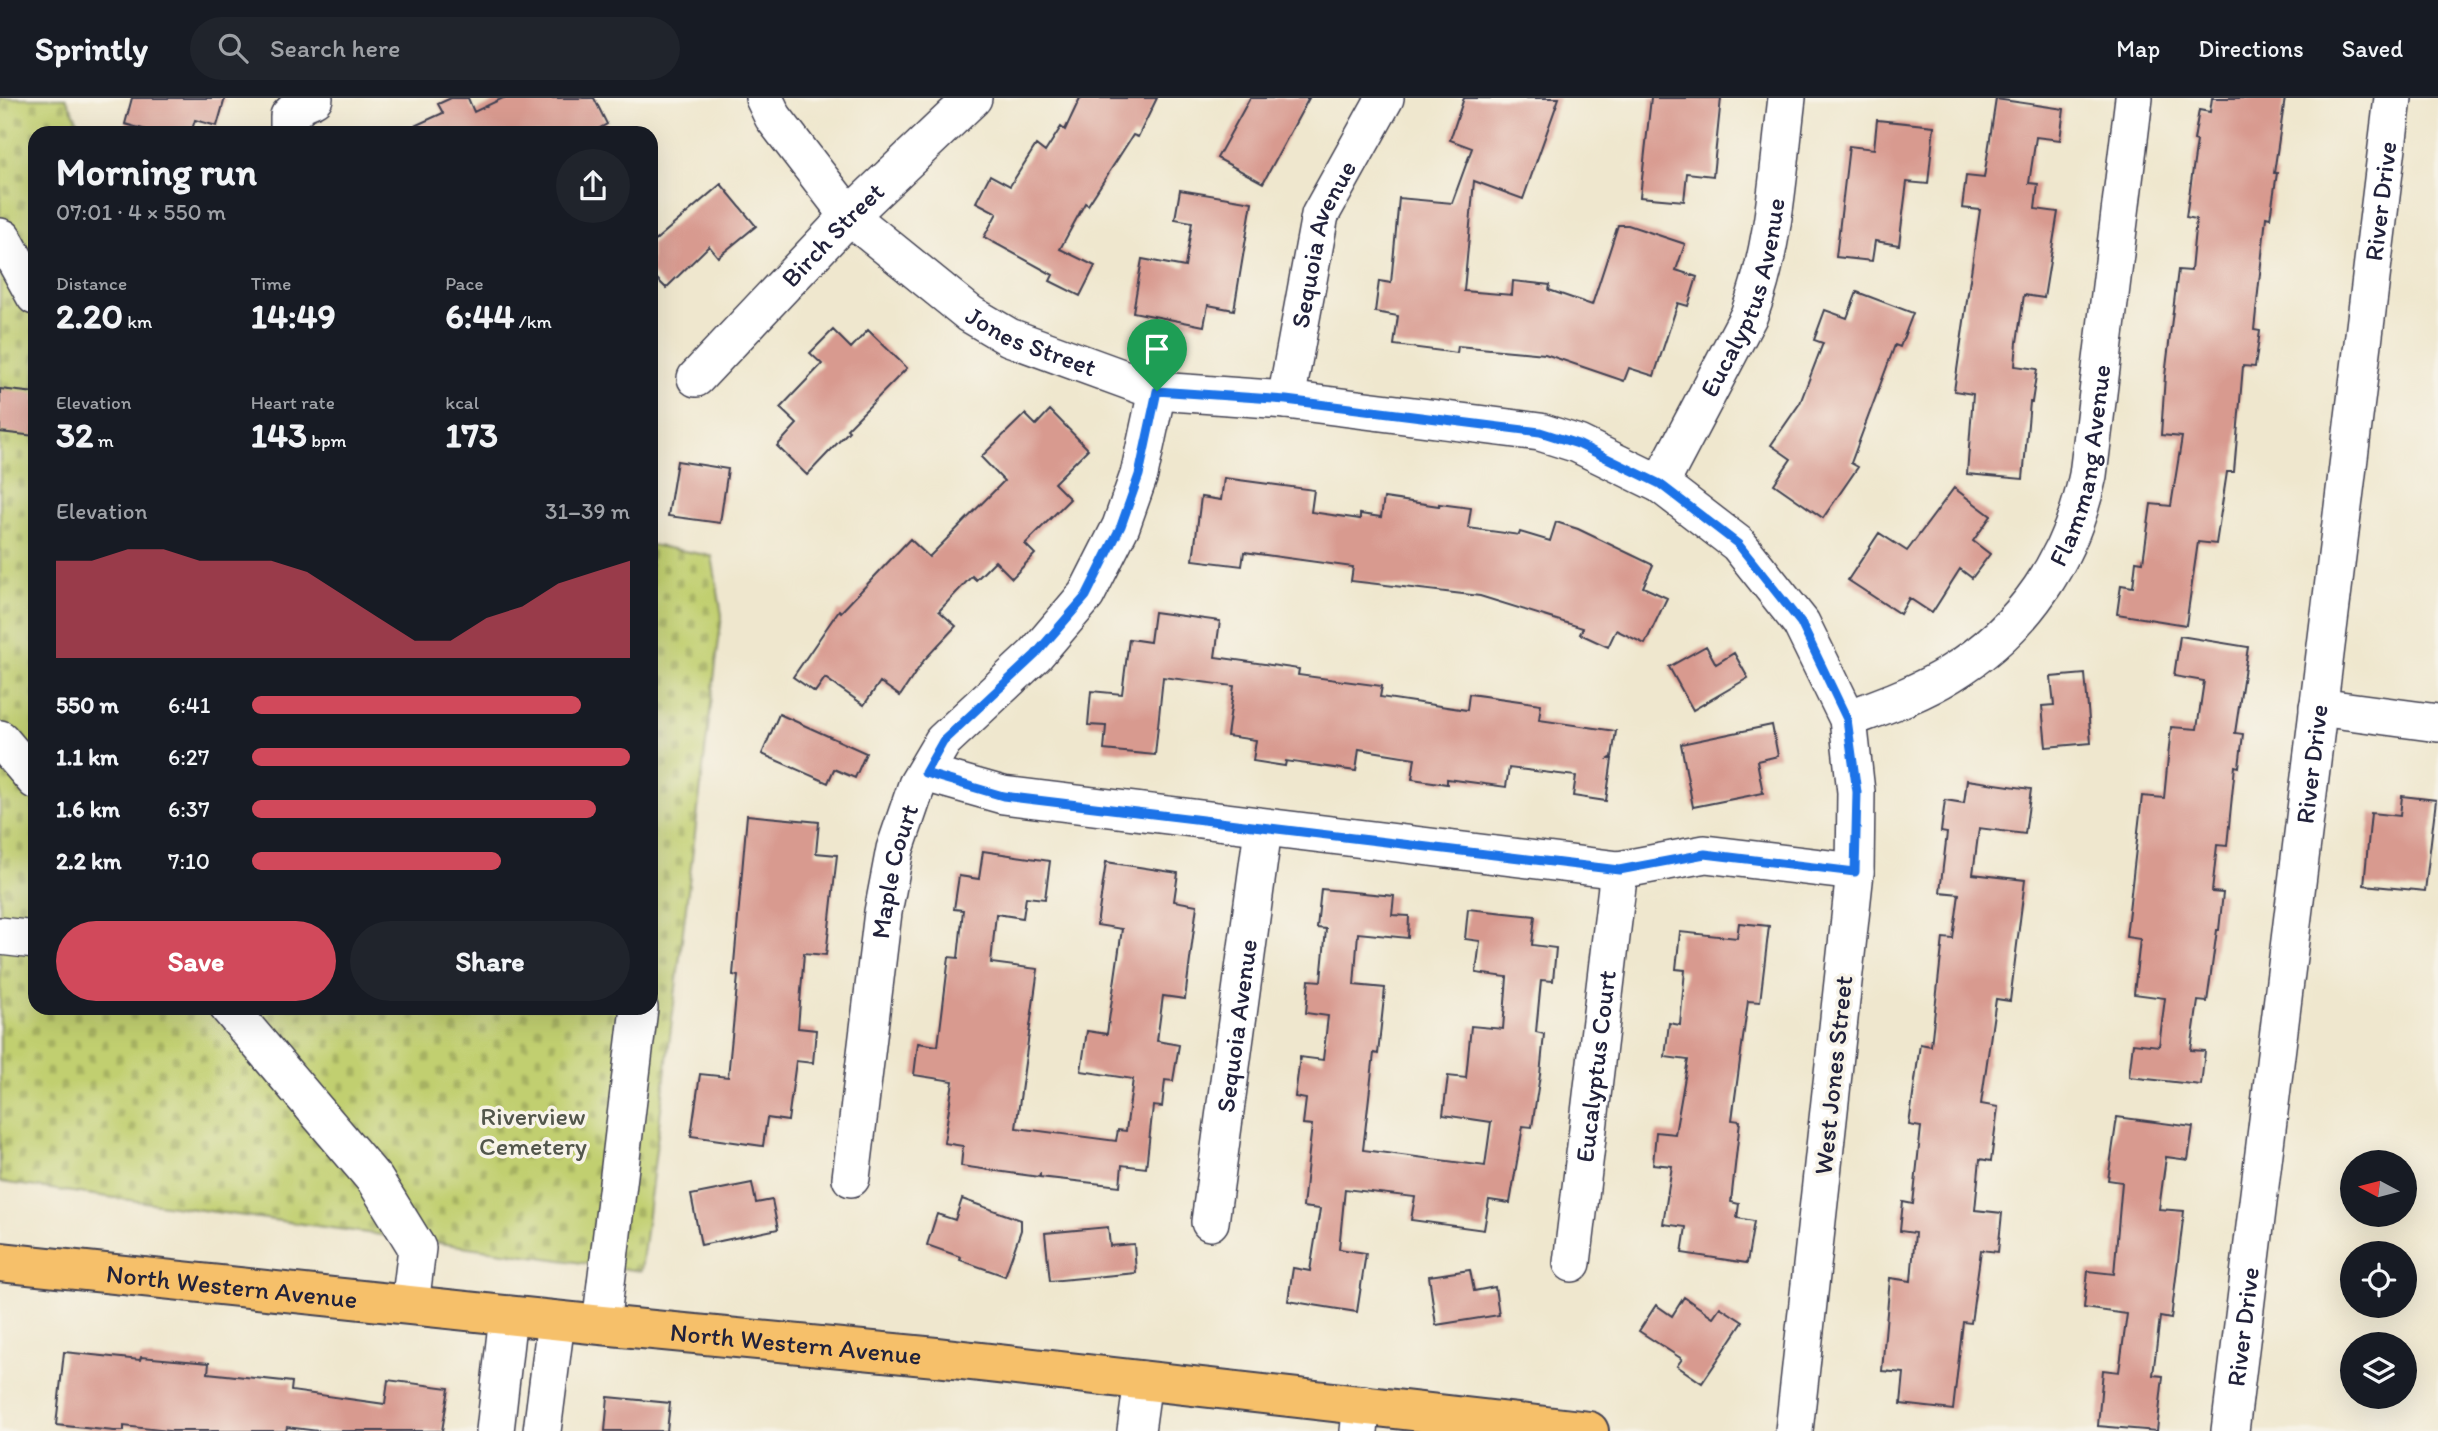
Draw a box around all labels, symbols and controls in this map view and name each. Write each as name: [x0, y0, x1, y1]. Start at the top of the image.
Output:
search box: [190, 17, 680, 80]
text: Sprintly: [35, 29, 148, 68]
icon: search: [214, 29, 252, 67]
text: Search here: [270, 32, 400, 64]
text: Map: [2116, 34, 2160, 63]
text: Directions: [2198, 34, 2304, 63]
text: Saved: [2342, 34, 2403, 63]
street label: River Drive: [2357, 140, 2404, 263]
text: Morning run: [56, 149, 257, 195]
button: share: [556, 149, 630, 223]
street label: Sequoia Avenue: [1284, 155, 1363, 330]
street label: Birch Street: [774, 175, 891, 294]
street label: Eucalyptus Avenue: [1693, 196, 1792, 402]
text: 07:01 · 4 × 550 m: [56, 198, 226, 226]
text: Distance: [56, 272, 127, 295]
text: Time: [251, 272, 291, 295]
text: Pace: [445, 272, 483, 295]
text: 2.20: [56, 295, 123, 337]
text: 14:49: [251, 295, 336, 337]
text: 6:44: [445, 295, 515, 337]
street label: Jones Street: [960, 299, 1101, 384]
text: km: [123, 310, 152, 333]
text: /km: [515, 310, 552, 333]
pin: [1127, 319, 1187, 391]
icon: arrive: [1138, 330, 1176, 368]
street label: Flammang Avenue: [2042, 363, 2117, 572]
text: Elevation: [56, 391, 132, 414]
text: Heart rate: [251, 391, 335, 414]
text: kcal: [445, 391, 479, 414]
text: 32: [56, 414, 94, 456]
text: 143: [251, 414, 307, 456]
text: 173: [445, 414, 498, 456]
text: m: [94, 429, 114, 452]
text: bpm: [307, 429, 347, 452]
text: Elevation: [56, 497, 147, 525]
text: 31–39 m: [545, 497, 630, 525]
text: 550 m: [56, 691, 119, 719]
text: 6:41: [168, 691, 210, 719]
street label: River Drive: [2288, 702, 2335, 826]
text: 1.1 km: [56, 743, 119, 771]
text: 6:27: [168, 743, 209, 771]
text: 1.6 km: [56, 795, 120, 823]
text: 6:37: [168, 795, 210, 823]
street label: Maple Court: [864, 799, 925, 941]
text: 2.2 km: [56, 847, 121, 875]
text: 7:10: [168, 847, 210, 875]
button: Save: [56, 921, 336, 1001]
button: Share: [350, 921, 630, 1001]
street label: Sequoia Avenue: [1209, 937, 1264, 1114]
street label: Eucalyptus Court: [1568, 968, 1623, 1164]
street label: West Jones Street: [1807, 974, 1859, 1176]
park label: Riverview Cemetery: [479, 1100, 587, 1162]
north arrow: [2340, 1150, 2417, 1227]
map controls: [2340, 1150, 2417, 1409]
button: locate: [2340, 1241, 2417, 1318]
street label: North Western Avenue: [104, 1257, 359, 1315]
street label: River Drive: [2220, 1265, 2266, 1388]
street label: North Western Avenue: [669, 1316, 923, 1372]
button: layers: [2340, 1332, 2417, 1409]

